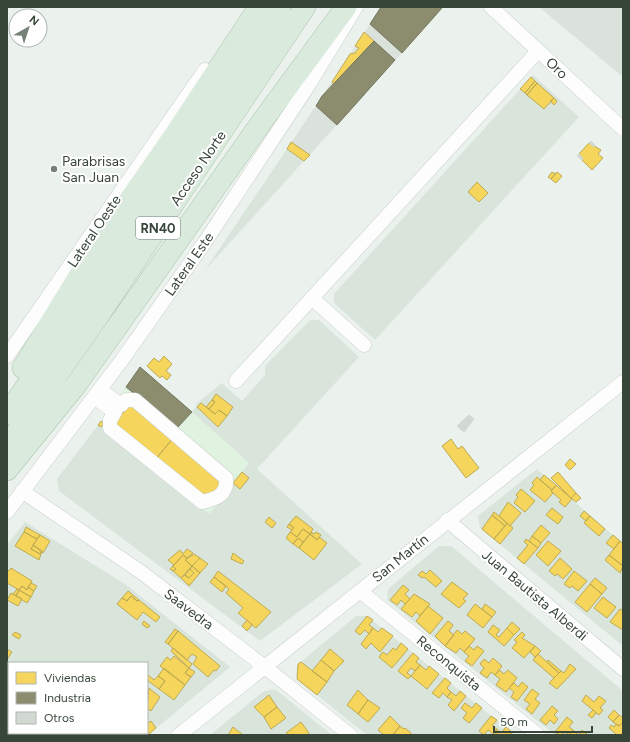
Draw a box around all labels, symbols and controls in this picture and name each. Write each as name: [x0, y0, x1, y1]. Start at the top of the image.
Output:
north arrow: [8, 8, 48, 48]
text: N: [27, 13, 41, 28]
street label: Oro: [542, 54, 571, 83]
street label: Acceso Norte: [167, 127, 230, 209]
place label: Parabrisas San Juan: [62, 153, 125, 186]
marker: Parabrisas San Juan: [49, 164, 59, 174]
street label: Lateral Oeste: [64, 192, 125, 271]
road number: RN40: [136, 217, 180, 239]
street label: Lateral Este: [161, 229, 218, 299]
street label: San Martín: [369, 531, 432, 586]
street label: Juan Bautista Alberdi: [478, 546, 591, 644]
street label: Saavedra: [161, 585, 217, 634]
street label: Reconquista: [413, 632, 484, 695]
legend: [8, 662, 148, 734]
text: Viviendas: [44, 671, 97, 685]
text: Industria: [44, 691, 91, 705]
scale bar: [494, 708, 592, 734]
text: Otros: [44, 711, 75, 725]
text: 50 m: [500, 715, 528, 729]

